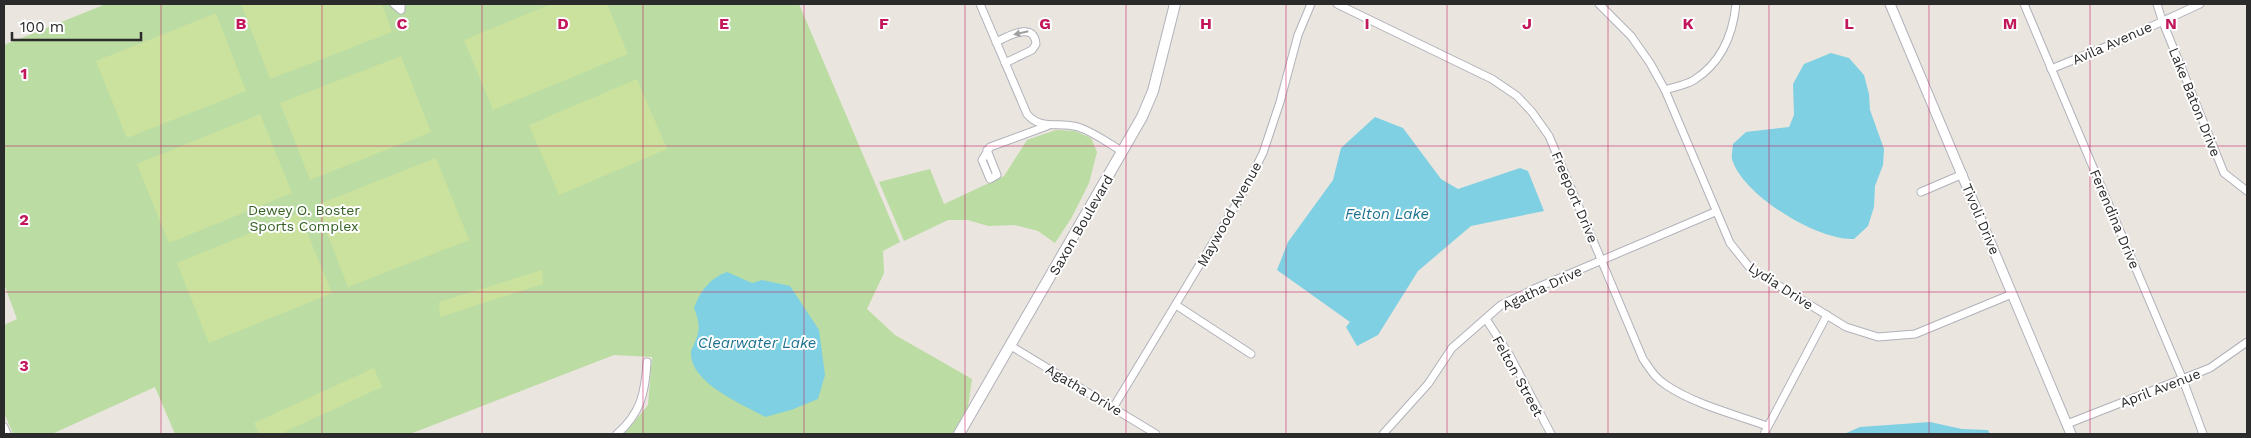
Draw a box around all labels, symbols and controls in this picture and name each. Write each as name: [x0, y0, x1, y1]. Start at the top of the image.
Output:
scale bar: [12, 10, 141, 42]
text: B: [236, 14, 247, 33]
text: C: [397, 14, 408, 33]
text: D: [557, 14, 569, 33]
text: E: [719, 14, 729, 33]
text: F: [879, 14, 889, 33]
text: G: [1039, 14, 1051, 33]
text: H: [1200, 14, 1212, 33]
text: I: [1364, 14, 1370, 33]
text: J: [1522, 14, 1532, 33]
text: K: [1682, 14, 1694, 33]
text: L: [1844, 14, 1854, 33]
text: M: [2003, 14, 2017, 33]
text: N: [2165, 14, 2177, 33]
text: 100 m: [20, 18, 64, 36]
street label: Avila Avenue: [2070, 18, 2154, 68]
one-way arrow: [1013, 29, 1028, 37]
street label: Lake Baton Drive: [2166, 45, 2224, 159]
text: 1: [21, 64, 27, 83]
street label: Freeport Drive: [1549, 149, 1601, 245]
street label: Maywood Avenue: [1194, 159, 1264, 269]
street label: Ferendina Drive: [2087, 167, 2143, 271]
street label: Saxon Boulevard: [1046, 172, 1116, 278]
street label: Tivoli Drive: [1959, 181, 2003, 257]
park label: Dewey O. Boster Sports Complex: [248, 202, 360, 234]
water label: Felton Lake: [1345, 205, 1429, 223]
text: 2: [19, 210, 29, 229]
street label: Lydia Drive: [1746, 259, 1816, 313]
street label: Agatha Drive: [1500, 263, 1584, 313]
street label: Felton Street: [1489, 333, 1547, 419]
water label: Clearwater Lake: [698, 334, 816, 352]
text: 3: [19, 356, 29, 375]
street label: Agatha Drive: [1043, 361, 1125, 419]
street label: April Avenue: [2117, 365, 2203, 411]

